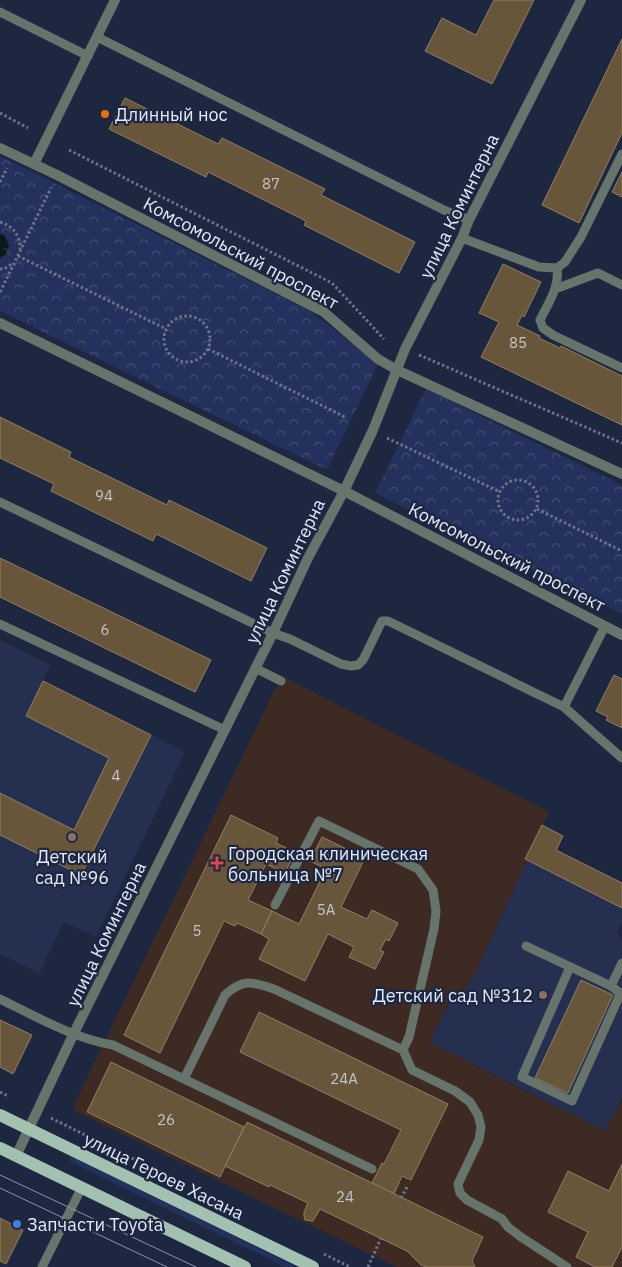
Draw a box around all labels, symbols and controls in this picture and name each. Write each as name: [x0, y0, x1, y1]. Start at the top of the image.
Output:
place label: Длинный нос: [115, 103, 228, 126]
marker: Длинный нос: [99, 108, 111, 120]
street label: улица Коминтерна: [414, 130, 504, 282]
house number: 87: [262, 174, 280, 193]
street label: Комсомольский проспект: [139, 192, 343, 315]
house number: 85: [509, 333, 527, 352]
house number: 94: [95, 486, 113, 505]
street label: улица Коминтерна: [240, 495, 330, 647]
street label: Комсомольский проспект: [405, 497, 610, 617]
house number: 6: [100, 620, 110, 639]
house number: 4: [111, 766, 121, 785]
marker: Детский сад №96: [66, 831, 78, 843]
place label: Городская клиническая больница №7: [228, 842, 428, 886]
place label: Детский сад №96: [35, 845, 109, 889]
marker: Городская клиническая больница №7: [210, 856, 224, 870]
street label: улица Коминтерна: [61, 858, 151, 1010]
house number: 5А: [317, 900, 336, 919]
house number: 5: [192, 921, 202, 940]
place label: Детский сад №312: [373, 984, 533, 1007]
marker: Детский сад №312: [537, 989, 549, 1001]
house number: 24А: [330, 1069, 358, 1088]
house number: 26: [157, 1110, 175, 1129]
street label: улица Героев Хасана: [80, 1127, 248, 1225]
house number: 24: [336, 1187, 354, 1206]
place label: Запчасти Toyota: [27, 1213, 164, 1236]
marker: Запчасти Toyota: [11, 1218, 23, 1230]

